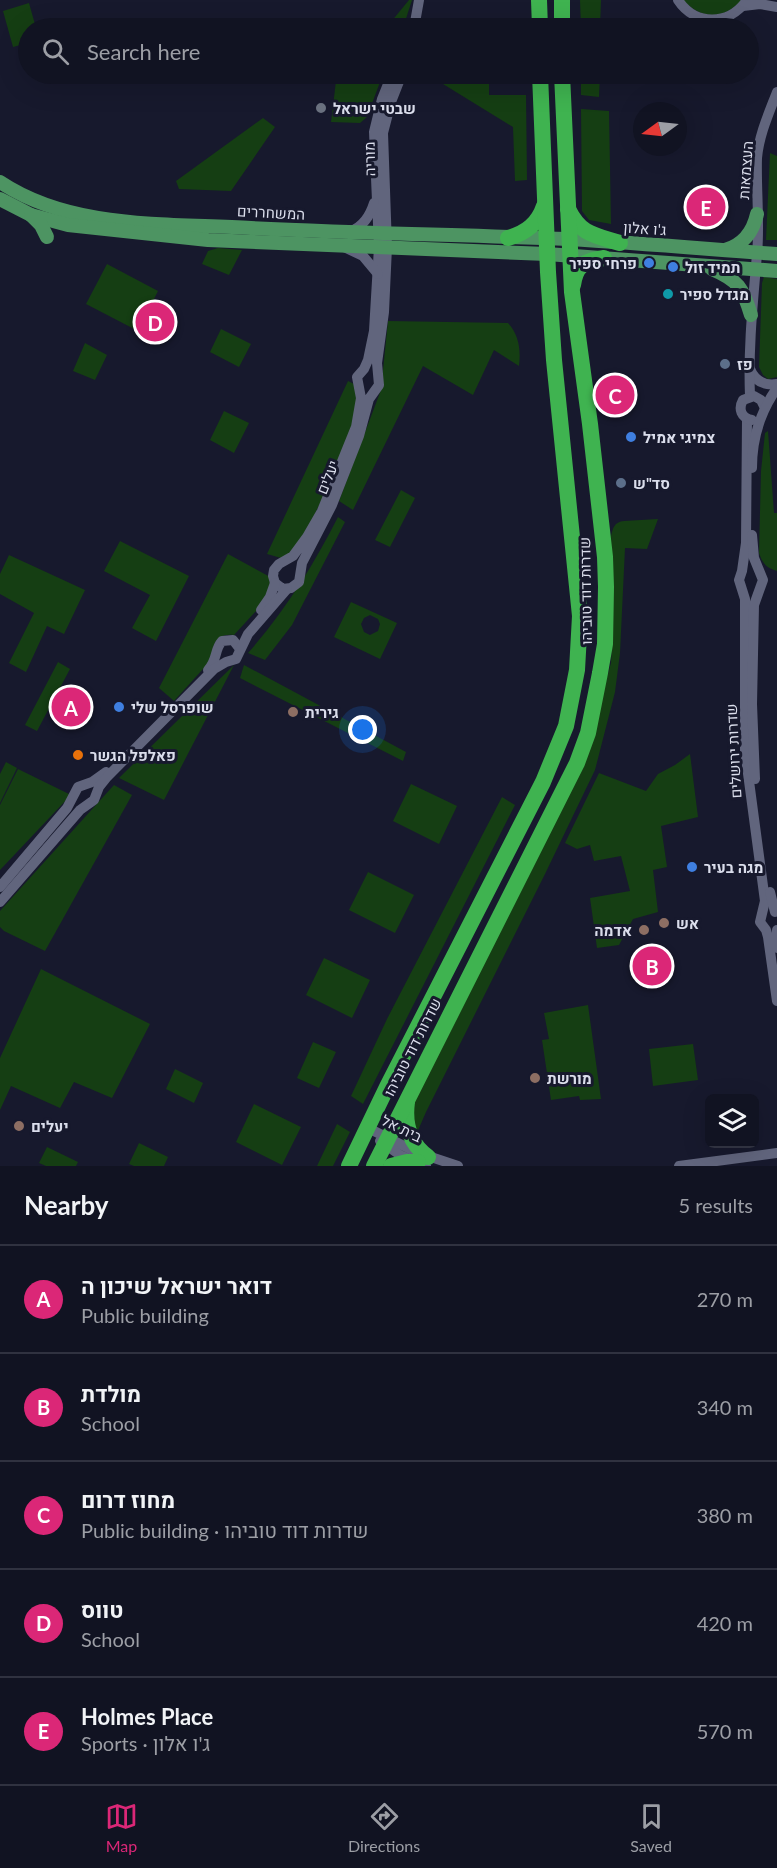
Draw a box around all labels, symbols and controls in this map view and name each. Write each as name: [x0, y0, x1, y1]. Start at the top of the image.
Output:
search box: [18, 18, 759, 84]
icon: search: [39, 35, 72, 68]
text: Search here: [87, 38, 200, 65]
place label: שבטי ישראל: [333, 99, 416, 117]
marker: שבטי ישראל: [314, 101, 328, 115]
north arrow: [633, 102, 687, 156]
street label: העצמאות: [734, 140, 756, 200]
street label: מוריה: [360, 142, 378, 176]
pin: E: [686, 184, 726, 230]
street label: המשחררים: [237, 201, 305, 223]
street label: ג'ו אלון: [623, 218, 667, 238]
place label: פרחי ספיר: [569, 254, 637, 272]
marker: פרחי ספיר: [642, 256, 656, 270]
place label: תמיד זול: [685, 258, 740, 276]
marker: תמיד זול: [666, 260, 680, 274]
place label: מגדל ספיר: [680, 285, 749, 303]
marker: מגדל ספיר: [661, 287, 675, 301]
pin: D: [136, 300, 174, 344]
place label: פז: [737, 355, 753, 373]
marker: פז: [718, 357, 732, 371]
pin: C: [596, 372, 634, 418]
place label: צמיגי אמיל: [643, 428, 715, 446]
marker: צמיגי אמיל: [624, 430, 638, 444]
street label: יעלים: [312, 457, 342, 497]
place label: סד"ש: [633, 474, 670, 492]
marker: סד"ש: [614, 476, 628, 490]
street label: שדרות דוד טוביהו: [575, 537, 595, 645]
pin: A: [52, 684, 90, 730]
place label: שופרסל שלי: [131, 698, 214, 716]
marker: שופרסל שלי: [112, 700, 126, 714]
place label: גירית: [305, 703, 339, 721]
street label: שדרות ירושלים: [722, 703, 744, 799]
marker: גירית: [286, 705, 300, 719]
your location: [348, 715, 377, 744]
place label: פאלפל הגשר: [90, 746, 176, 764]
marker: פאלפל הגשר: [71, 748, 85, 762]
place label: מגה בעיר: [704, 858, 763, 876]
marker: מגה בעיר: [685, 860, 699, 874]
place label: אש: [676, 914, 699, 932]
marker: אש: [657, 916, 671, 930]
place label: אדמה: [594, 921, 632, 939]
marker: אדמה: [637, 923, 651, 937]
pin: B: [632, 944, 672, 988]
street label: שדרות דוד טוביהו: [379, 995, 445, 1099]
place label: מורשת: [547, 1069, 592, 1087]
marker: מורשת: [528, 1071, 542, 1085]
map controls: [705, 1094, 759, 1148]
button: layers: [705, 1094, 759, 1148]
street label: בית אל: [379, 1110, 425, 1146]
place label: יעלים: [31, 1117, 68, 1135]
marker: יעלים: [12, 1119, 26, 1133]
text: Nearby: [24, 1189, 109, 1221]
text: 5 results: [678, 1193, 753, 1217]
text: דואר ישראל שיכון ה: [81, 1272, 272, 1299]
text: A: [37, 1287, 50, 1311]
text: 270 m: [697, 1287, 753, 1311]
text: Public building: [81, 1303, 209, 1327]
text: מולדת: [81, 1380, 141, 1407]
text: B: [37, 1395, 50, 1419]
text: 340 m: [697, 1395, 753, 1419]
text: School: [81, 1411, 140, 1435]
text: מחוז דרום: [81, 1486, 175, 1513]
text: C: [37, 1503, 50, 1527]
text: 380 m: [697, 1503, 753, 1527]
text: Public building · שדרות דוד טוביהו: [81, 1518, 368, 1542]
text: טווס: [81, 1596, 123, 1623]
text: D: [36, 1611, 51, 1635]
text: 420 m: [697, 1611, 753, 1635]
text: School: [81, 1627, 140, 1651]
text: Holmes Place: [81, 1703, 213, 1730]
text: E: [38, 1719, 49, 1743]
text: 570 m: [697, 1719, 753, 1743]
text: Sports · ג'ו אלון: [81, 1731, 210, 1755]
tab: Map: [105, 1800, 138, 1855]
tab: Directions: [348, 1800, 420, 1855]
tab: Saved: [630, 1800, 672, 1855]

